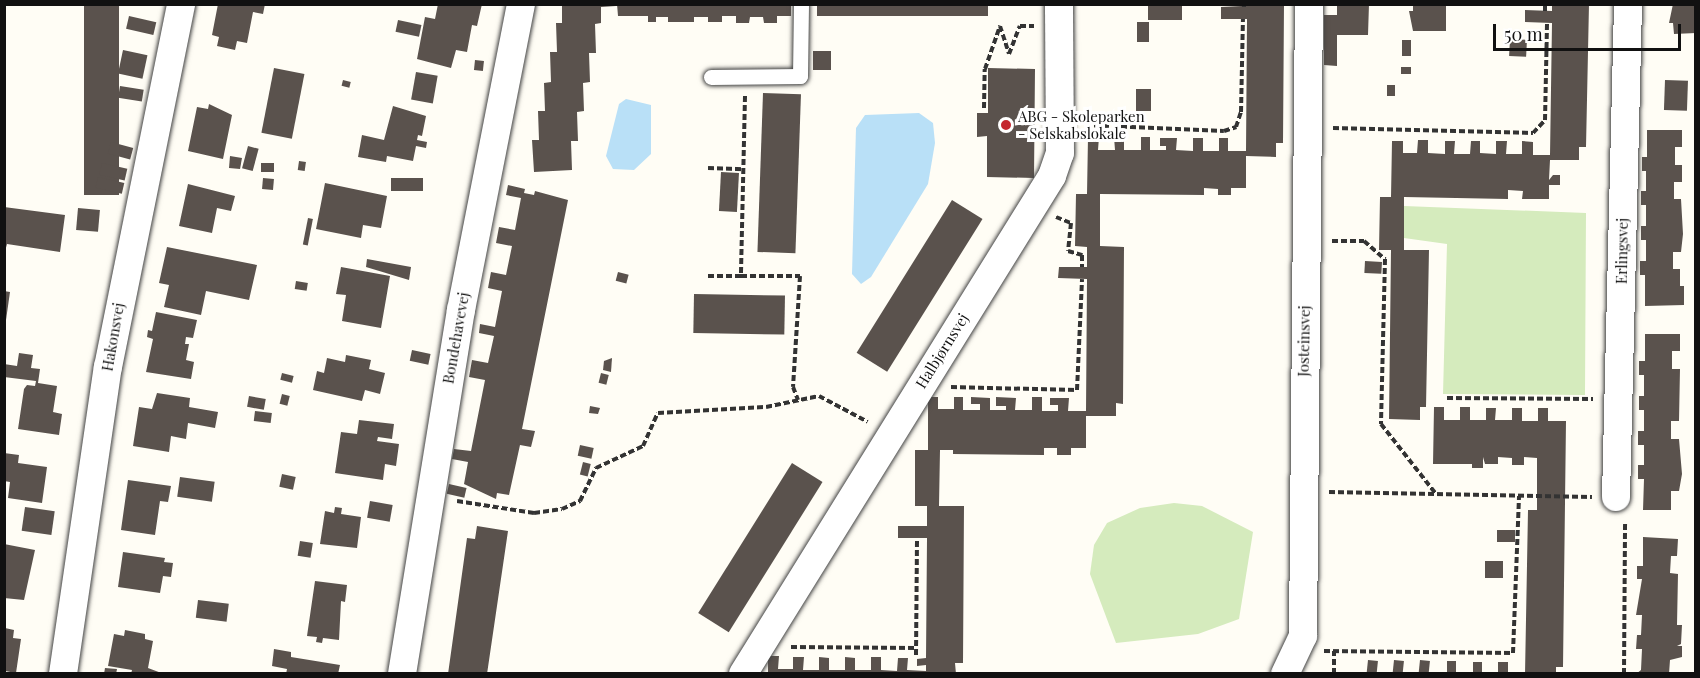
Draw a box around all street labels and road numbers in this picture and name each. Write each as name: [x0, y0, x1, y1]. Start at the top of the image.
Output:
street label: Erlingsvej: [1612, 218, 1632, 284]
street label: Bondehavevej: [439, 291, 473, 385]
street label: Hakonsvej: [98, 301, 128, 373]
street label: Josteinsvej: [1294, 305, 1314, 377]
street label: Halbjørnsvej: [912, 310, 972, 392]

